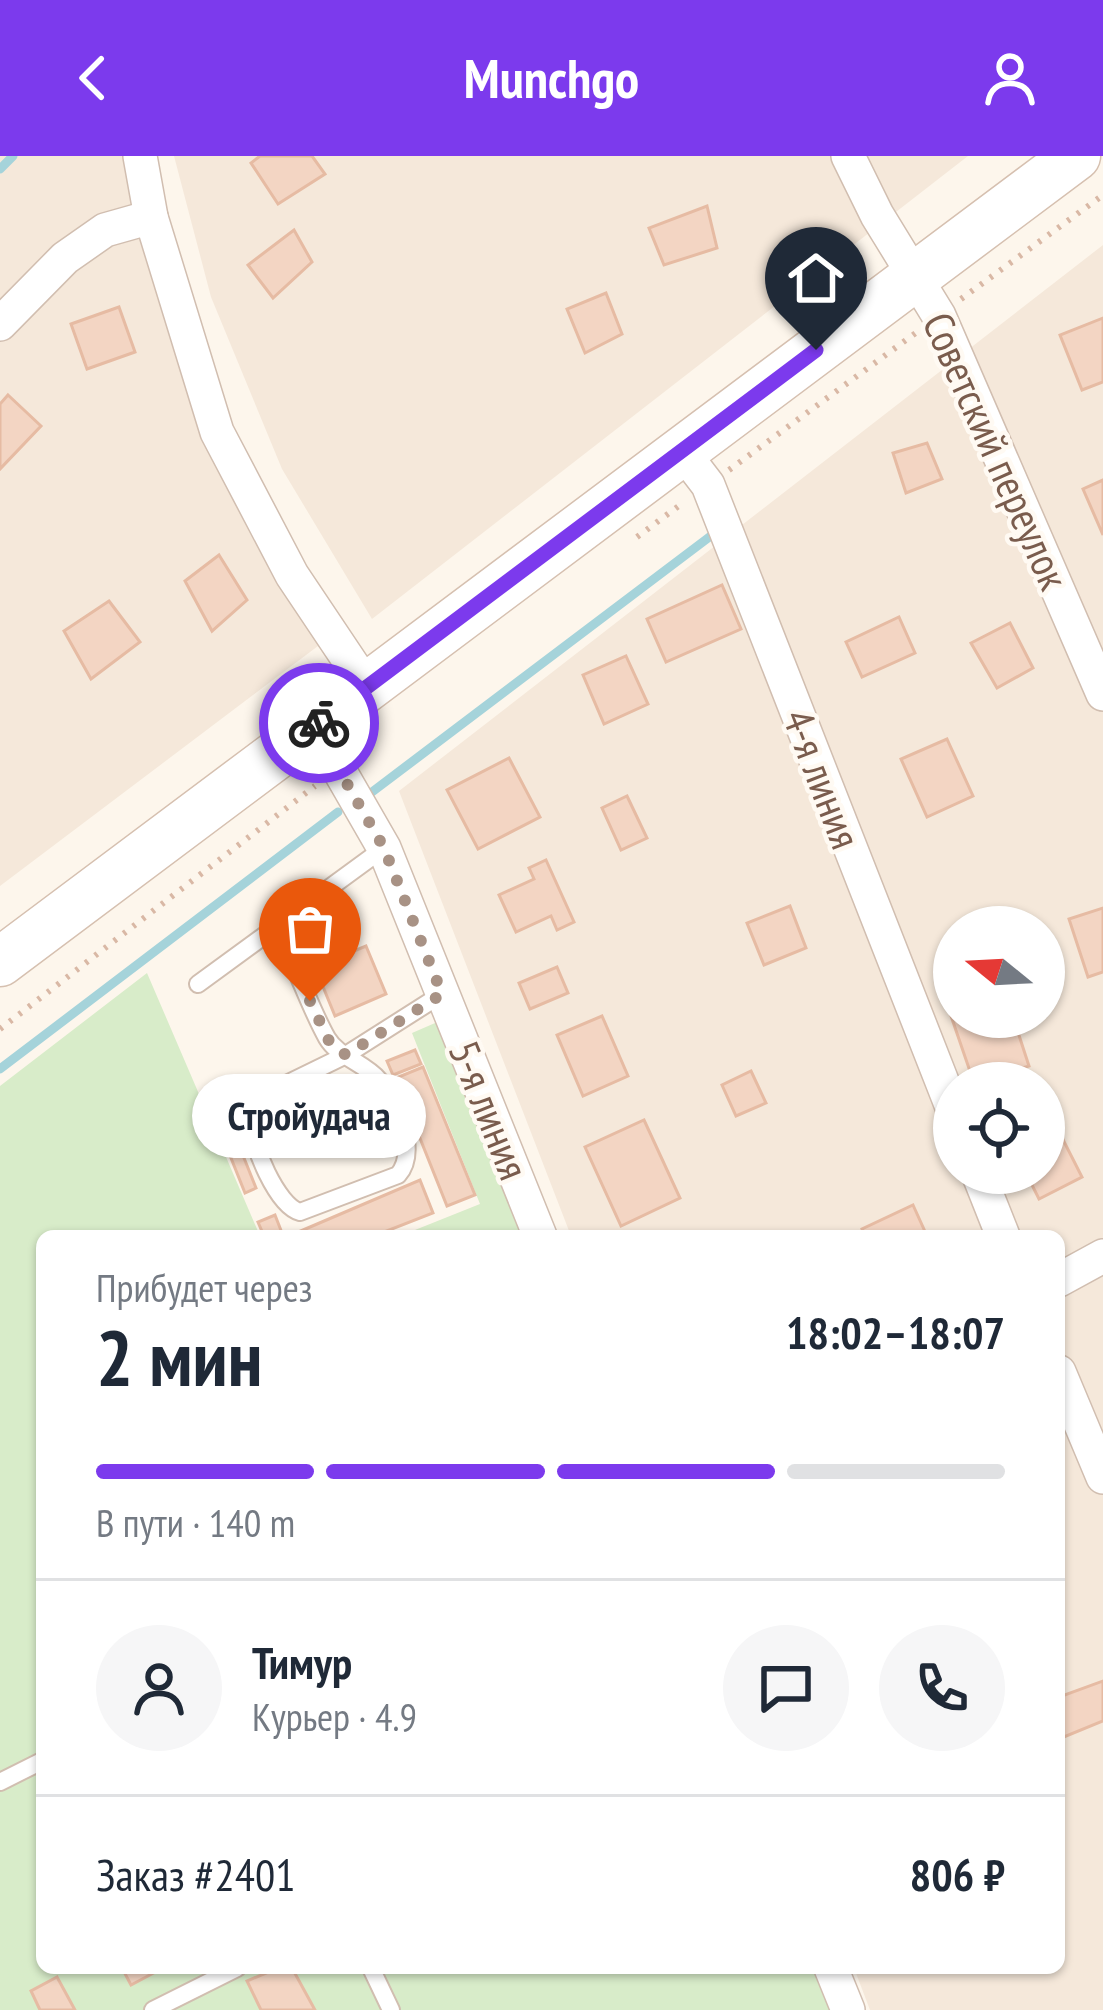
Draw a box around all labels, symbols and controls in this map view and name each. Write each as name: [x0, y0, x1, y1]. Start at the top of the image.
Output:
text: Munchgo: [464, 43, 639, 113]
icon: back: [60, 45, 126, 111]
icon: person: [977, 45, 1043, 111]
pin: [765, 227, 867, 350]
icon: home: [783, 245, 849, 311]
street label: Советский переулок: [911, 304, 1082, 598]
courier: [259, 663, 379, 783]
icon: bike: [286, 690, 352, 756]
street label: 4-я линия: [771, 701, 874, 856]
pin: [259, 878, 361, 1001]
icon: bag: [277, 896, 343, 962]
north arrow: [933, 906, 1065, 1038]
map controls: [933, 906, 1065, 1194]
street label: 5-я линия: [437, 1032, 542, 1187]
button: locate: [933, 1062, 1065, 1194]
callout: Стройудача: [193, 1073, 427, 1157]
text: Стройудача: [227, 1090, 391, 1141]
text: Прибудет через: [96, 1262, 313, 1313]
text: 18:02–18:07: [786, 1303, 1005, 1361]
text: 2 мин: [96, 1307, 262, 1408]
text: В пути · 140 m: [96, 1497, 295, 1548]
button: person: [96, 1625, 222, 1751]
button: chat: [723, 1625, 849, 1751]
button: phone: [879, 1625, 1005, 1751]
text: Тимур: [252, 1633, 352, 1691]
text: Курьер · 4.9: [252, 1691, 417, 1742]
text: Заказ #2401: [96, 1845, 296, 1903]
text: 806 ₽: [910, 1845, 1005, 1903]

